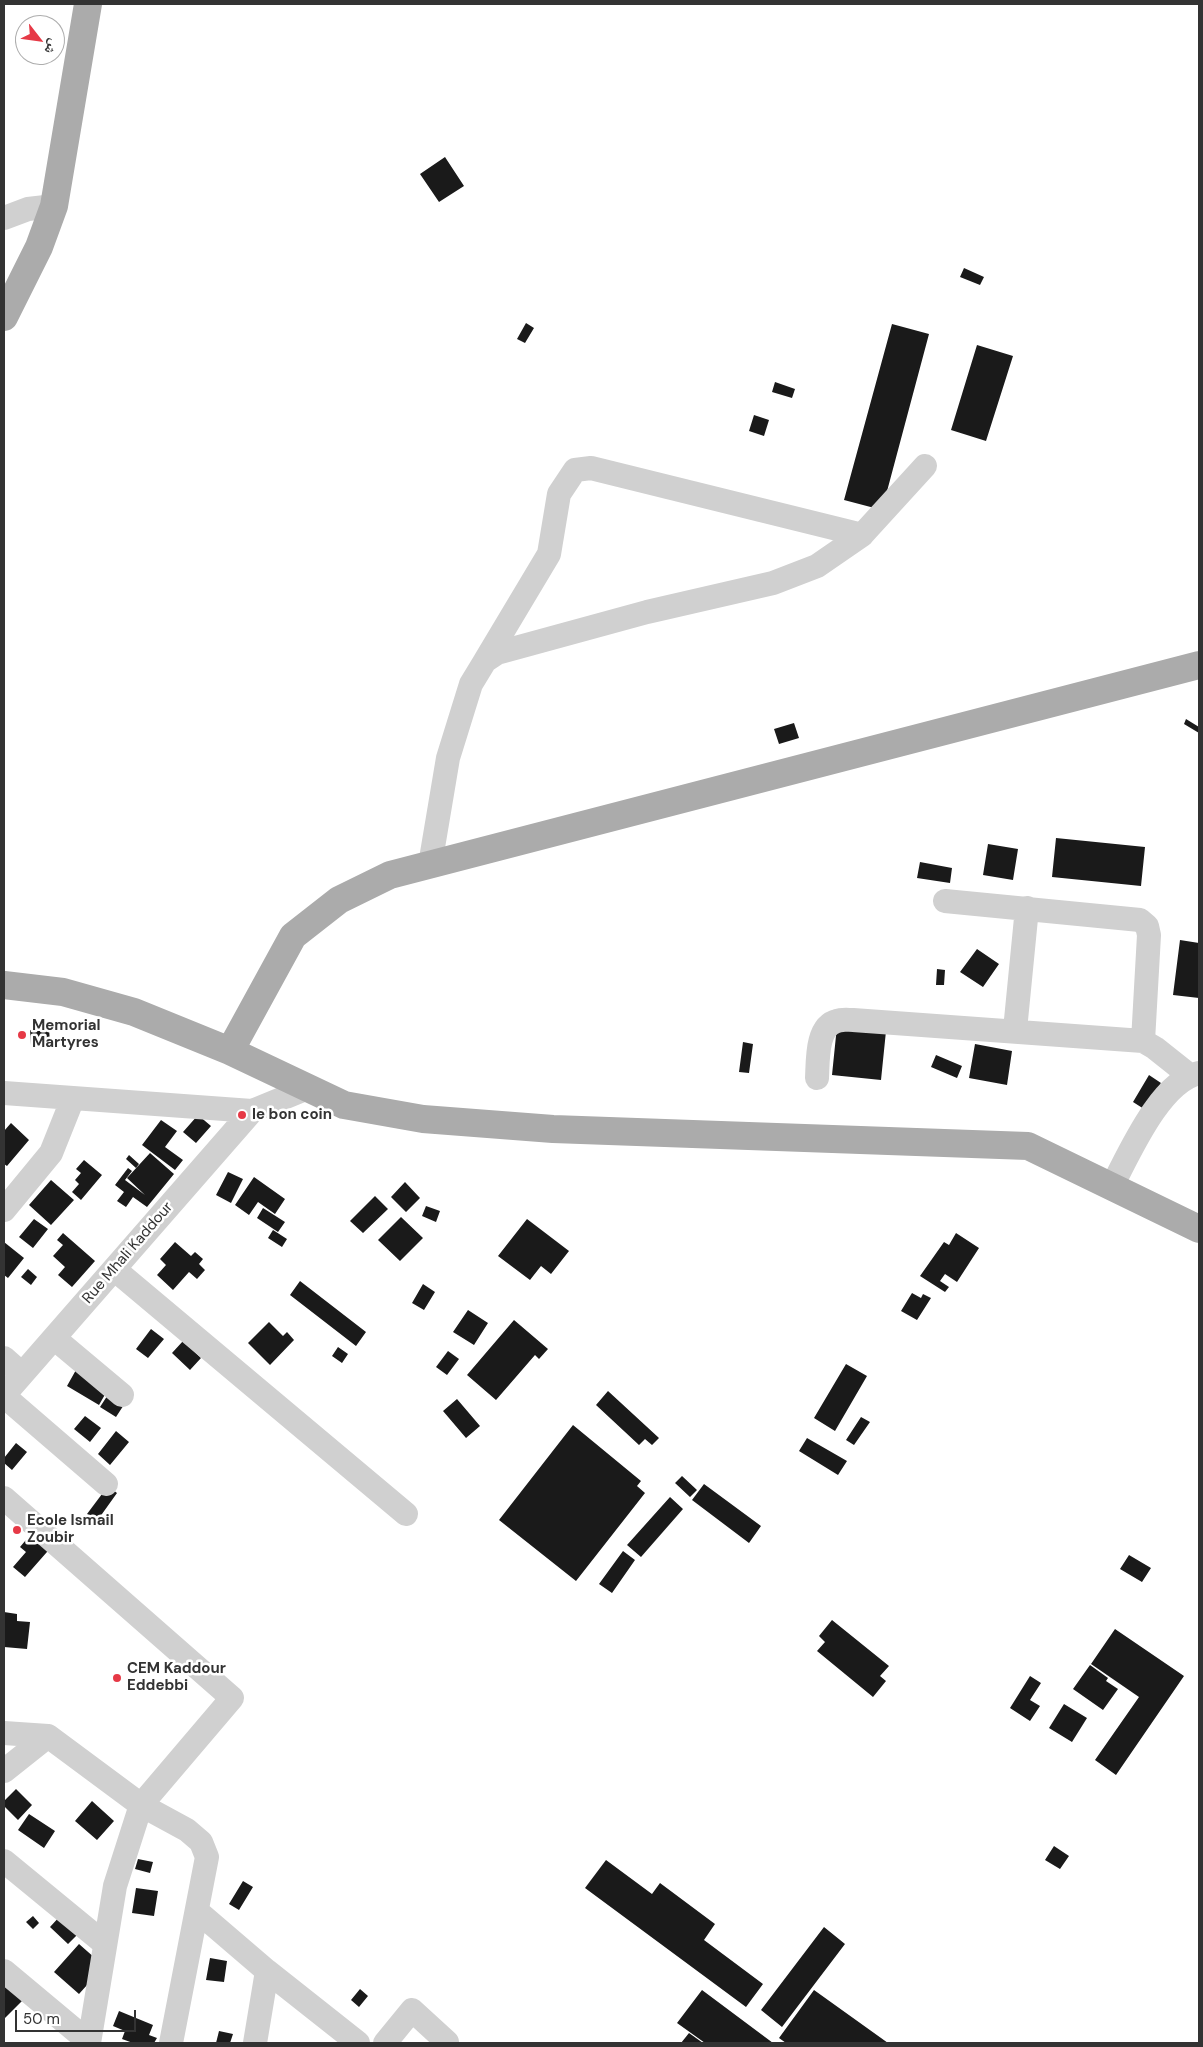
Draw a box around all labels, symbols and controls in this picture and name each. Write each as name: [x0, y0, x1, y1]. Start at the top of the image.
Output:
north arrow: [15, 15, 65, 65]
text: ش: [41, 36, 64, 58]
place label: Memorial Martyres: [32, 1017, 101, 1052]
marker: Memorial Martyres: [16, 1029, 28, 1041]
place label: le bon coin: [252, 1106, 332, 1124]
marker: le bon coin: [236, 1109, 248, 1121]
street label: Rue Mhali Kaddour: [79, 1198, 177, 1308]
place label: Ecole Ismail Zoubir: [27, 1512, 114, 1547]
marker: Ecole Ismail Zoubir: [11, 1524, 23, 1536]
place label: CEM Kaddour Eddebbi: [127, 1660, 226, 1695]
marker: CEM Kaddour Eddebbi: [111, 1672, 123, 1684]
scale bar: [18, 2000, 139, 2032]
text: 50 m: [23, 2009, 60, 2029]

